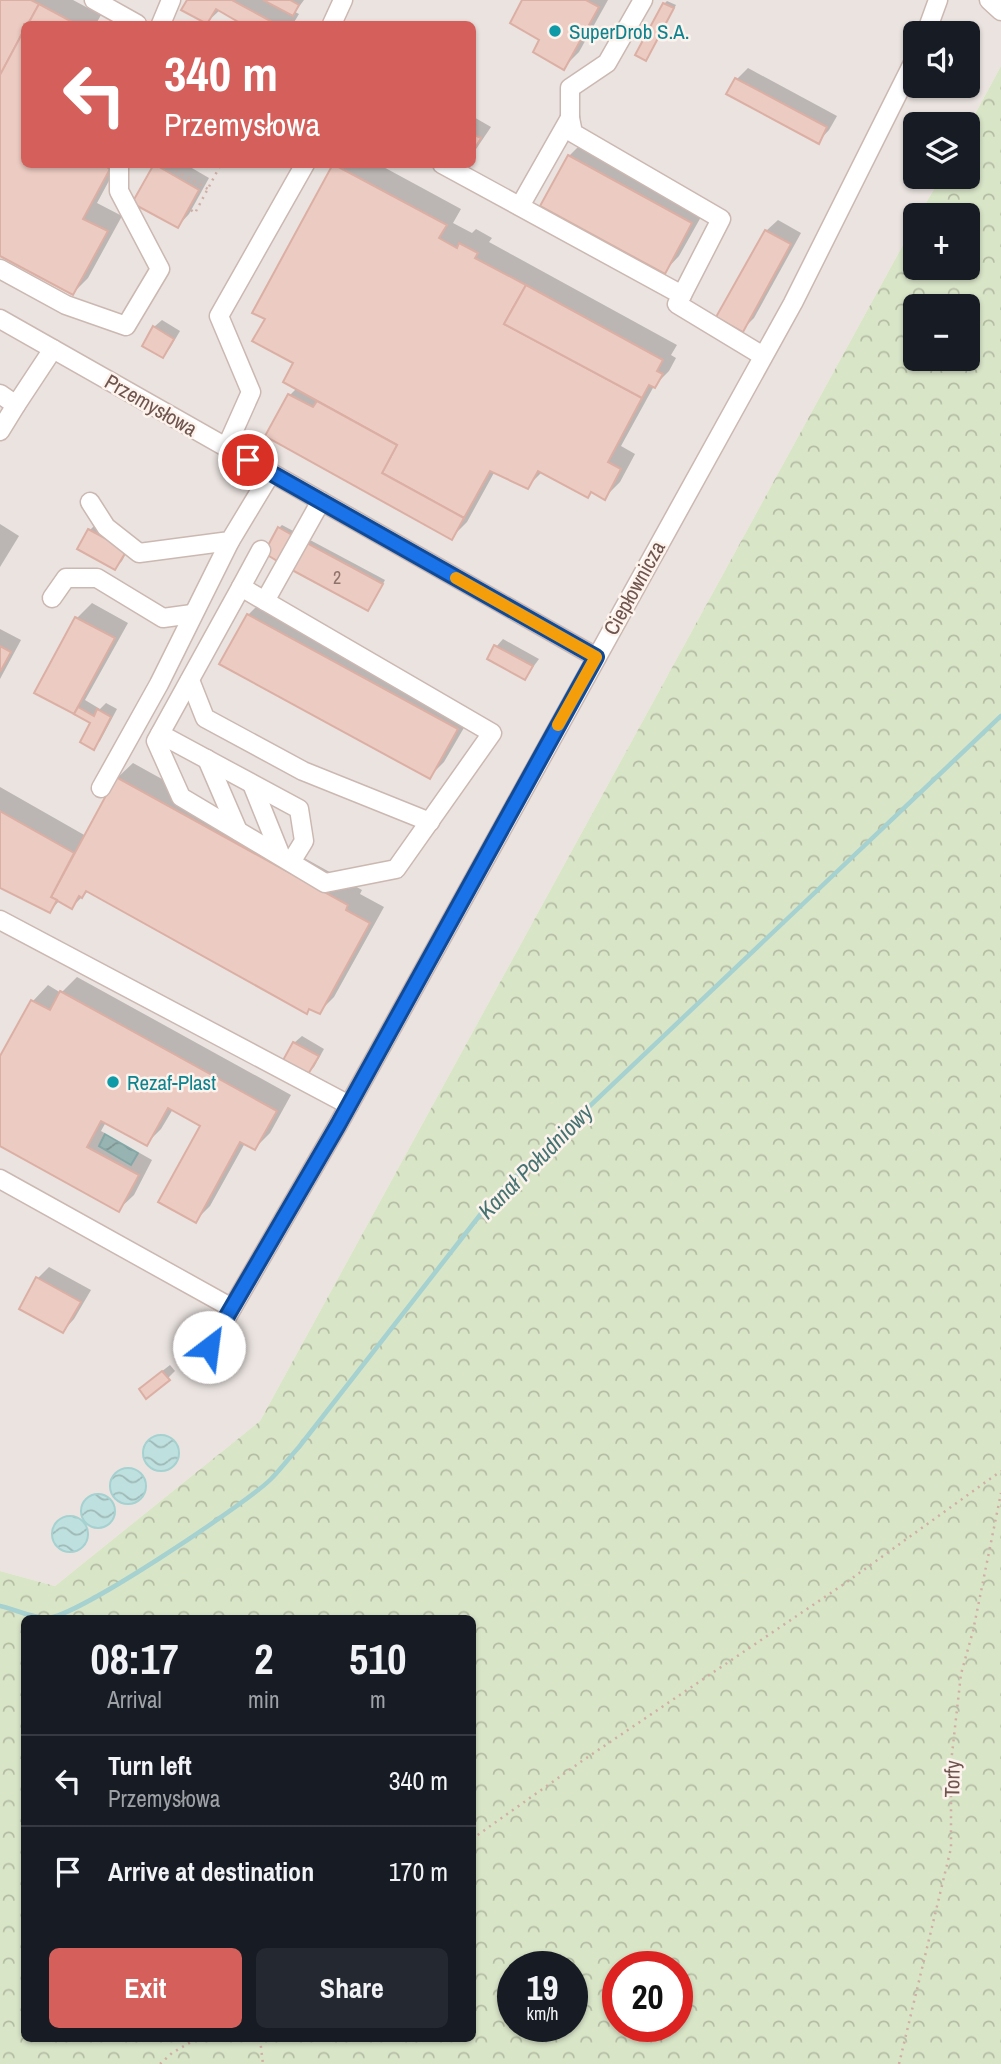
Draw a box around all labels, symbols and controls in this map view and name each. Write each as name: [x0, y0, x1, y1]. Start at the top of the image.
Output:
place label: SuperDrob S.A.: [569, 17, 690, 46]
map controls: [903, 21, 980, 371]
button: sound: [903, 21, 980, 98]
marker: SuperDrob S.A.: [547, 23, 563, 39]
text: 340 m: [164, 40, 278, 106]
icon: left: [49, 49, 140, 140]
text: Przemysłowa: [164, 103, 320, 146]
button: layers: [903, 112, 980, 189]
button: +: [903, 203, 980, 280]
button: −: [903, 294, 980, 371]
street label: Przemysłowa: [99, 367, 203, 443]
pin: [218, 430, 278, 490]
icon: arrive: [229, 441, 267, 479]
street label: Ciepłownicza: [596, 535, 672, 640]
house number: 2: [333, 565, 341, 590]
place label: Rezaf-Plast: [127, 1068, 216, 1097]
marker: Rezaf-Plast: [105, 1074, 121, 1090]
water label: Kanał Południowy: [471, 1096, 600, 1225]
position arrow: [172, 1310, 246, 1384]
text: 08:17: [91, 1631, 179, 1687]
text: 2: [254, 1631, 273, 1687]
text: 510: [349, 1631, 407, 1687]
text: Arrival: [107, 1684, 162, 1715]
text: min: [248, 1684, 280, 1715]
text: m: [370, 1684, 386, 1715]
text: Turn left: [108, 1748, 192, 1783]
street label: Torfy: [937, 1760, 967, 1798]
icon: left: [49, 1762, 87, 1800]
text: 340 m: [389, 1763, 448, 1798]
text: Przemysłowa: [108, 1783, 220, 1814]
icon: arrive: [49, 1853, 87, 1891]
text: Arrive at destination: [108, 1854, 314, 1889]
text: 170 m: [389, 1854, 448, 1889]
button: Exit: [49, 1948, 242, 2028]
button: Share: [256, 1948, 448, 2028]
speed limit sign: 20: [602, 1951, 693, 2042]
text: 19: [527, 1964, 558, 2011]
text: km/h: [527, 2001, 559, 2026]

